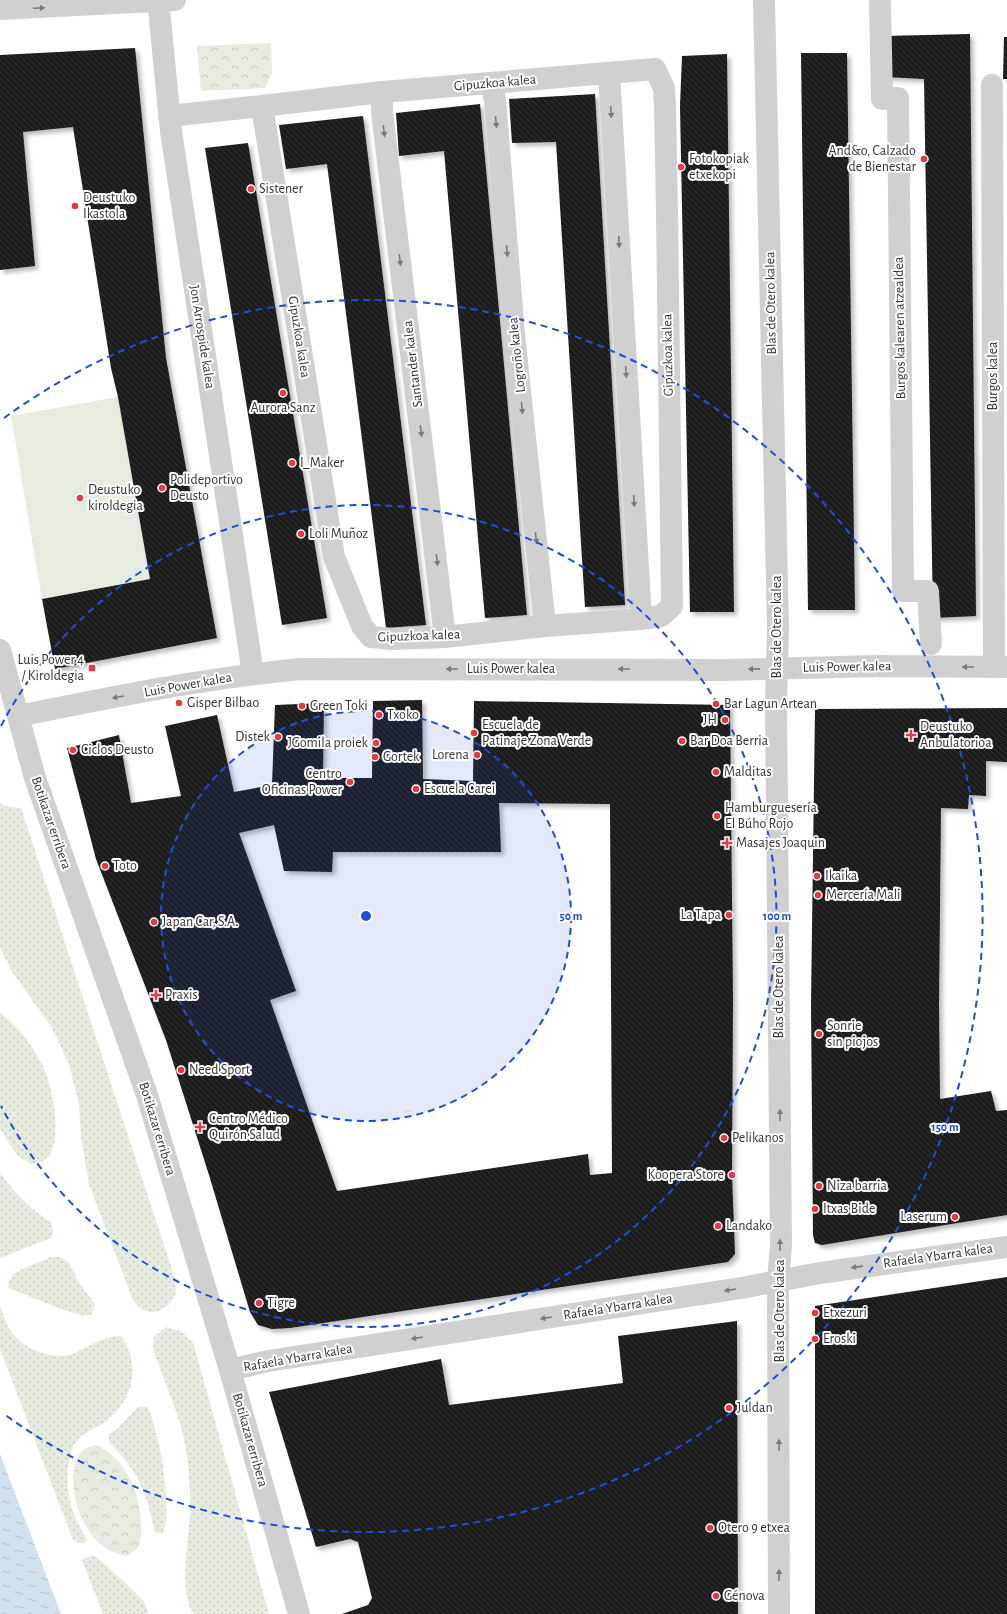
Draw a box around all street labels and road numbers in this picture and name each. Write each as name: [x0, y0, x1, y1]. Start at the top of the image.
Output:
street label: Gipuzkoa kalea: [453, 72, 537, 94]
street label: Blas de Otero kalea: [763, 251, 779, 355]
street label: Burgos kalearen atzealdea: [892, 256, 908, 399]
street label: Jon Arrospide kalea: [187, 284, 217, 390]
street label: Gipuzkoa kalea: [286, 295, 312, 379]
street label: Gipuzkoa kalea: [660, 313, 676, 396]
street label: Logroño kalea: [506, 316, 528, 393]
street label: Santander kalea: [401, 319, 425, 408]
street label: Burgos kalea: [986, 341, 1000, 411]
street label: Blas de Otero kalea: [770, 575, 784, 679]
street label: Gipuzkoa kalea: [377, 628, 461, 644]
street label: Luis Power kalea: [803, 659, 892, 675]
street label: Luis Power kalea: [467, 662, 556, 676]
street label: Luis Power kalea: [143, 670, 233, 700]
street label: Botikazar erribera: [29, 775, 74, 872]
street label: Blas de Otero kalea: [772, 935, 786, 1039]
street label: Botikazar erribera: [136, 1081, 178, 1178]
street label: Rafaela Ybarra kalea: [882, 1241, 994, 1271]
street label: Blas de Otero kalea: [773, 1259, 787, 1363]
street label: Rafaela Ybarra kalea: [562, 1291, 674, 1323]
street label: Rafaela Ybarra kalea: [242, 1341, 354, 1374]
street label: Botikazar erribera: [230, 1391, 270, 1489]

